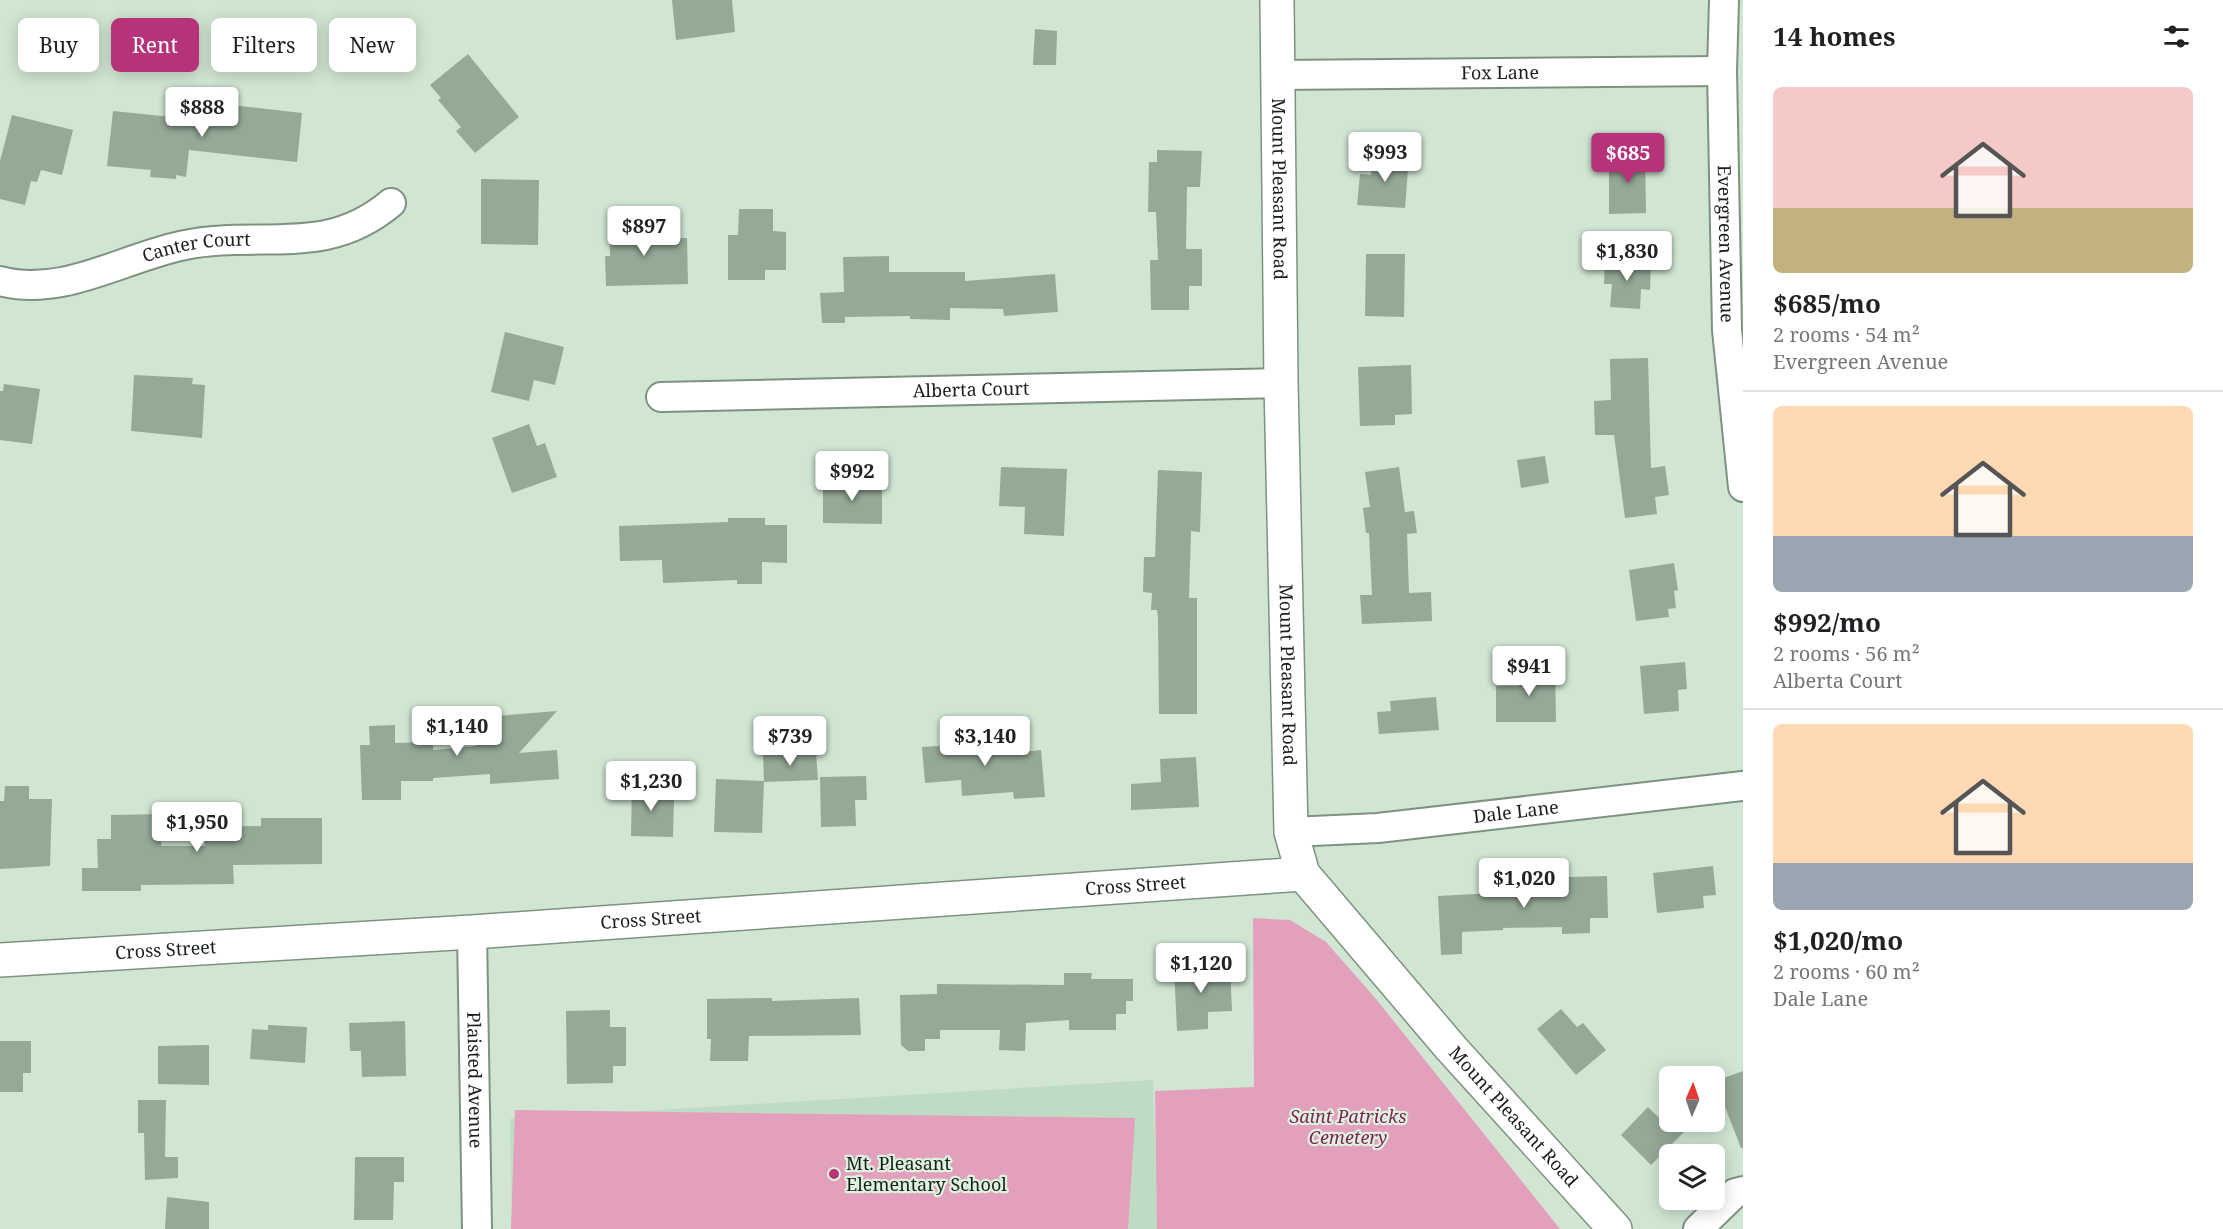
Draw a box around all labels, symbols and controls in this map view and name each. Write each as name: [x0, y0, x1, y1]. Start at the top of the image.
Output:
chip: Buy: [18, 18, 99, 72]
chip: Rent: [111, 18, 199, 72]
chip: Filters: [211, 18, 317, 72]
chip: New: [329, 18, 416, 72]
text: 14 homes: [1773, 18, 1895, 54]
icon: filters: [2160, 20, 2193, 53]
street label: Fox Lane: [1461, 60, 1539, 84]
pin: $888: [166, 87, 238, 138]
text: $888: [179, 93, 225, 120]
street label: Mount Pleasant Road: [1267, 98, 1293, 280]
icon: home: [1929, 126, 2037, 234]
pin: $993: [1349, 132, 1421, 183]
pin: $685: [1592, 133, 1664, 184]
text: $993: [1362, 138, 1408, 165]
text: $685: [1605, 139, 1651, 166]
street label: Evergreen Avenue: [1713, 165, 1740, 323]
pin: $897: [608, 206, 680, 257]
text: $897: [621, 212, 667, 239]
street label: Canter Court: [139, 227, 251, 267]
pin: $1,830: [1578, 231, 1676, 282]
text: $1,830: [1596, 237, 1658, 264]
text: $685/mo: [1773, 285, 1881, 321]
text: 2 rooms · 54 m²: [1773, 321, 1920, 348]
text: Evergreen Avenue: [1773, 348, 1948, 375]
street label: Alberta Court: [912, 376, 1029, 402]
icon: home: [1929, 445, 2037, 553]
pin: $992: [816, 451, 888, 502]
text: $992: [829, 457, 875, 484]
street label: Mount Pleasant Road: [1274, 584, 1303, 766]
text: $992/mo: [1773, 604, 1881, 640]
text: 2 rooms · 56 m²: [1773, 640, 1920, 667]
pin: $941: [1493, 646, 1565, 697]
text: $941: [1506, 652, 1552, 679]
text: Alberta Court: [1773, 667, 1902, 694]
pin: $1,140: [408, 706, 506, 757]
text: $1,140: [426, 712, 488, 739]
pin: $739: [754, 716, 826, 767]
pin: $3,140: [936, 716, 1034, 767]
text: $739: [767, 722, 813, 749]
text: $3,140: [954, 722, 1016, 749]
pin: $1,230: [602, 761, 700, 812]
icon: home: [1929, 763, 2037, 871]
text: $1,230: [620, 767, 682, 794]
street label: Dale Lane: [1472, 794, 1560, 828]
pin: $1,950: [148, 802, 246, 853]
text: $1,950: [166, 808, 228, 835]
pin: $1,020: [1475, 858, 1573, 909]
text: $1,020: [1493, 864, 1555, 891]
street label: Cross Street: [1084, 869, 1187, 900]
street label: Cross Street: [599, 903, 702, 934]
text: $1,020/mo: [1773, 922, 1903, 958]
street label: Cross Street: [114, 934, 217, 964]
pin: $1,120: [1152, 943, 1250, 994]
text: $1,120: [1170, 949, 1232, 976]
text: 2 rooms · 60 m²: [1773, 958, 1920, 985]
text: Dale Lane: [1773, 985, 1868, 1012]
street label: Plaisted Avenue: [462, 1011, 489, 1148]
street label: Mount Pleasant Road: [1444, 1041, 1584, 1192]
north arrow: [1659, 1066, 1725, 1132]
map controls: [1659, 1066, 1725, 1210]
park label: Saint Patricks Cemetery: [1289, 1104, 1407, 1149]
button: layers: [1659, 1144, 1725, 1210]
place label: Mt. Pleasant Elementary School: [846, 1151, 1007, 1196]
marker: Mt. Pleasant Elementary School: [827, 1167, 841, 1181]

